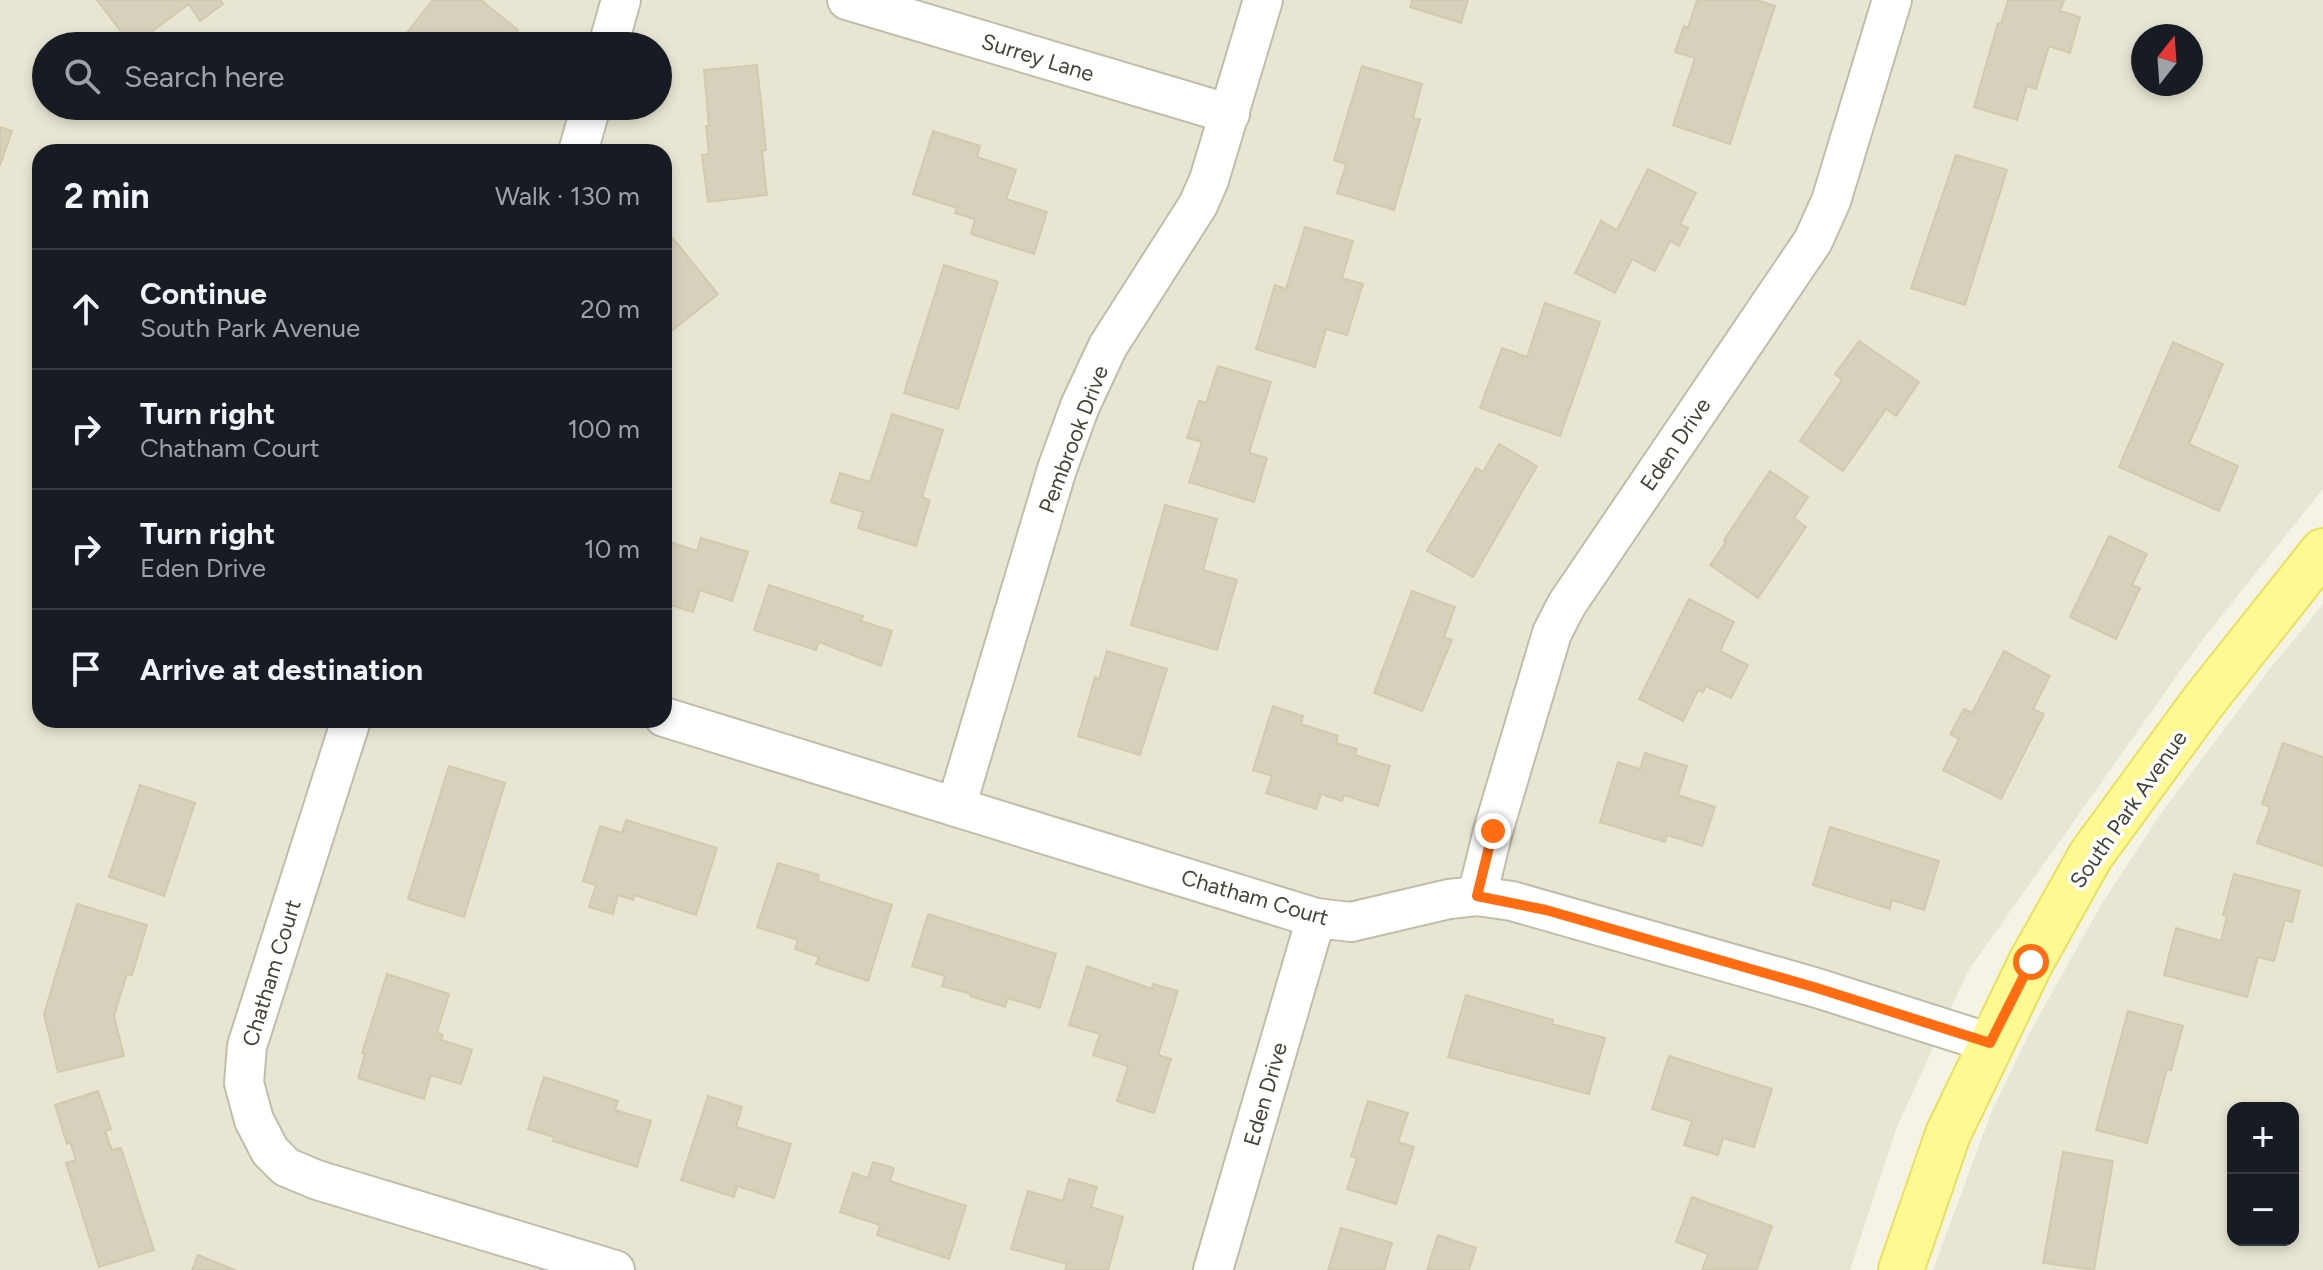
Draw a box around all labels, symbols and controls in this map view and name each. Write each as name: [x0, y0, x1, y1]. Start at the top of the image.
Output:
north arrow: [2131, 24, 2203, 96]
street label: Surrey Lane: [978, 28, 1097, 87]
search box: [32, 32, 672, 120]
icon: search: [60, 54, 104, 98]
text: Search here: [124, 58, 284, 95]
text: 2 min: [64, 176, 150, 217]
text: Walk · 130 m: [495, 180, 640, 212]
text: Continue: [140, 275, 267, 312]
icon: ahead: [64, 287, 108, 331]
text: 20 m: [580, 293, 640, 325]
text: South Park Avenue: [140, 312, 360, 344]
street label: Pembrook Drive: [1033, 361, 1114, 517]
street label: Eden Drive: [1634, 393, 1716, 496]
text: Turn right: [140, 395, 275, 432]
icon: right: [64, 407, 108, 451]
text: 100 m: [567, 413, 640, 445]
text: Chatham Court: [140, 432, 320, 464]
text: Turn right: [140, 515, 275, 552]
icon: right: [64, 527, 108, 571]
text: 10 m: [584, 533, 640, 565]
text: Eden Drive: [140, 552, 266, 584]
icon: arrive: [64, 647, 108, 691]
text: Arrive at destination: [140, 651, 423, 688]
street label: South Park Avenue: [2064, 725, 2193, 893]
route end: [1475, 813, 1511, 849]
street label: Chatham Court: [1178, 864, 1332, 931]
street label: Chatham Court: [236, 897, 307, 1050]
route start: [2013, 944, 2049, 980]
street label: Eden Drive: [1238, 1039, 1293, 1149]
map controls: [2227, 1102, 2299, 1246]
button: +: [2227, 1102, 2299, 1174]
button: −: [2227, 1174, 2299, 1246]

